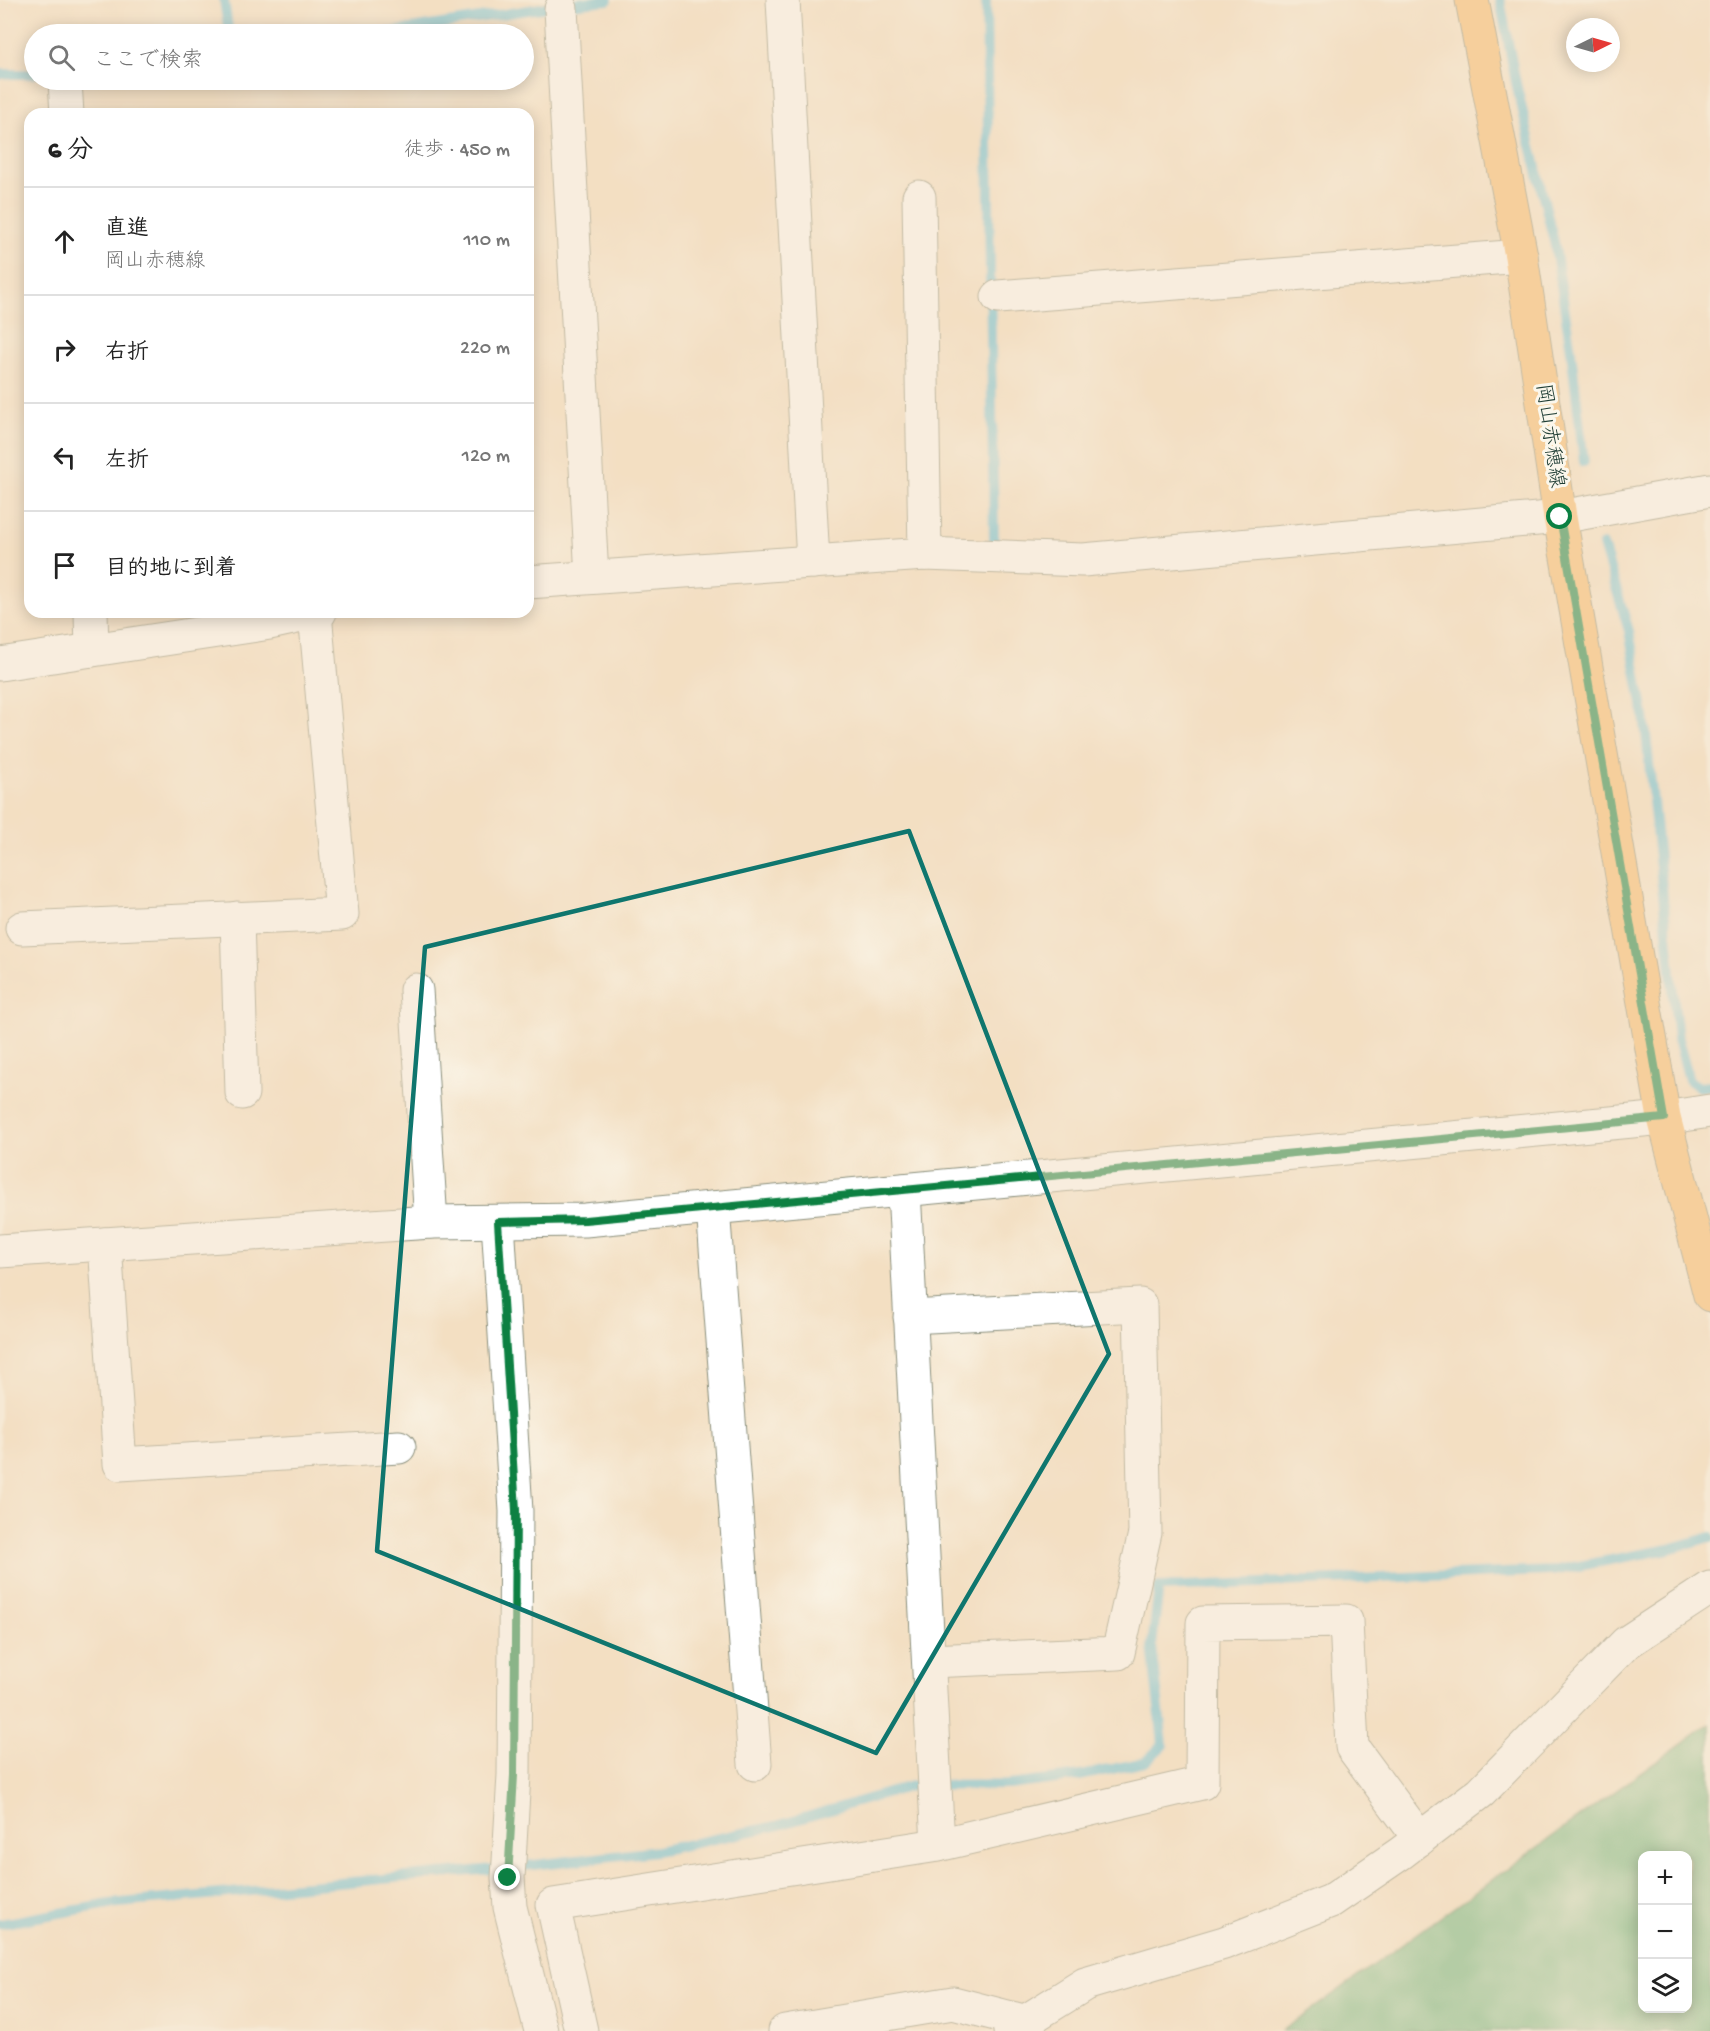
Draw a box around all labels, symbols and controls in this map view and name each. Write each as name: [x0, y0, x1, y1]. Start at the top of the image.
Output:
north arrow: [1566, 18, 1620, 72]
search box: [24, 24, 534, 90]
icon: search: [45, 41, 78, 74]
text: ここで検索: [93, 49, 203, 75]
text: 6 分: [48, 137, 93, 168]
text: 徒歩 · 450 m: [404, 140, 510, 163]
text: 直進: [105, 217, 149, 243]
icon: ahead: [48, 225, 81, 258]
text: 110 m: [464, 230, 510, 253]
text: 岡山赤穂線: [105, 251, 205, 274]
icon: right: [48, 333, 81, 366]
text: 220 m: [460, 338, 510, 361]
text: 右折: [105, 341, 149, 367]
street label: 岡山赤穂線: [1528, 382, 1569, 490]
icon: left: [48, 441, 81, 474]
text: 120 m: [462, 446, 510, 469]
text: 左折: [105, 449, 149, 475]
route start: [1546, 503, 1572, 529]
icon: arrive: [48, 549, 81, 582]
text: 目的地に到着: [105, 557, 237, 583]
map controls: [1638, 1851, 1692, 2013]
button: +: [1638, 1851, 1692, 1905]
route end: [494, 1864, 520, 1890]
button: −: [1638, 1905, 1692, 1959]
button: layers: [1638, 1959, 1692, 2013]

